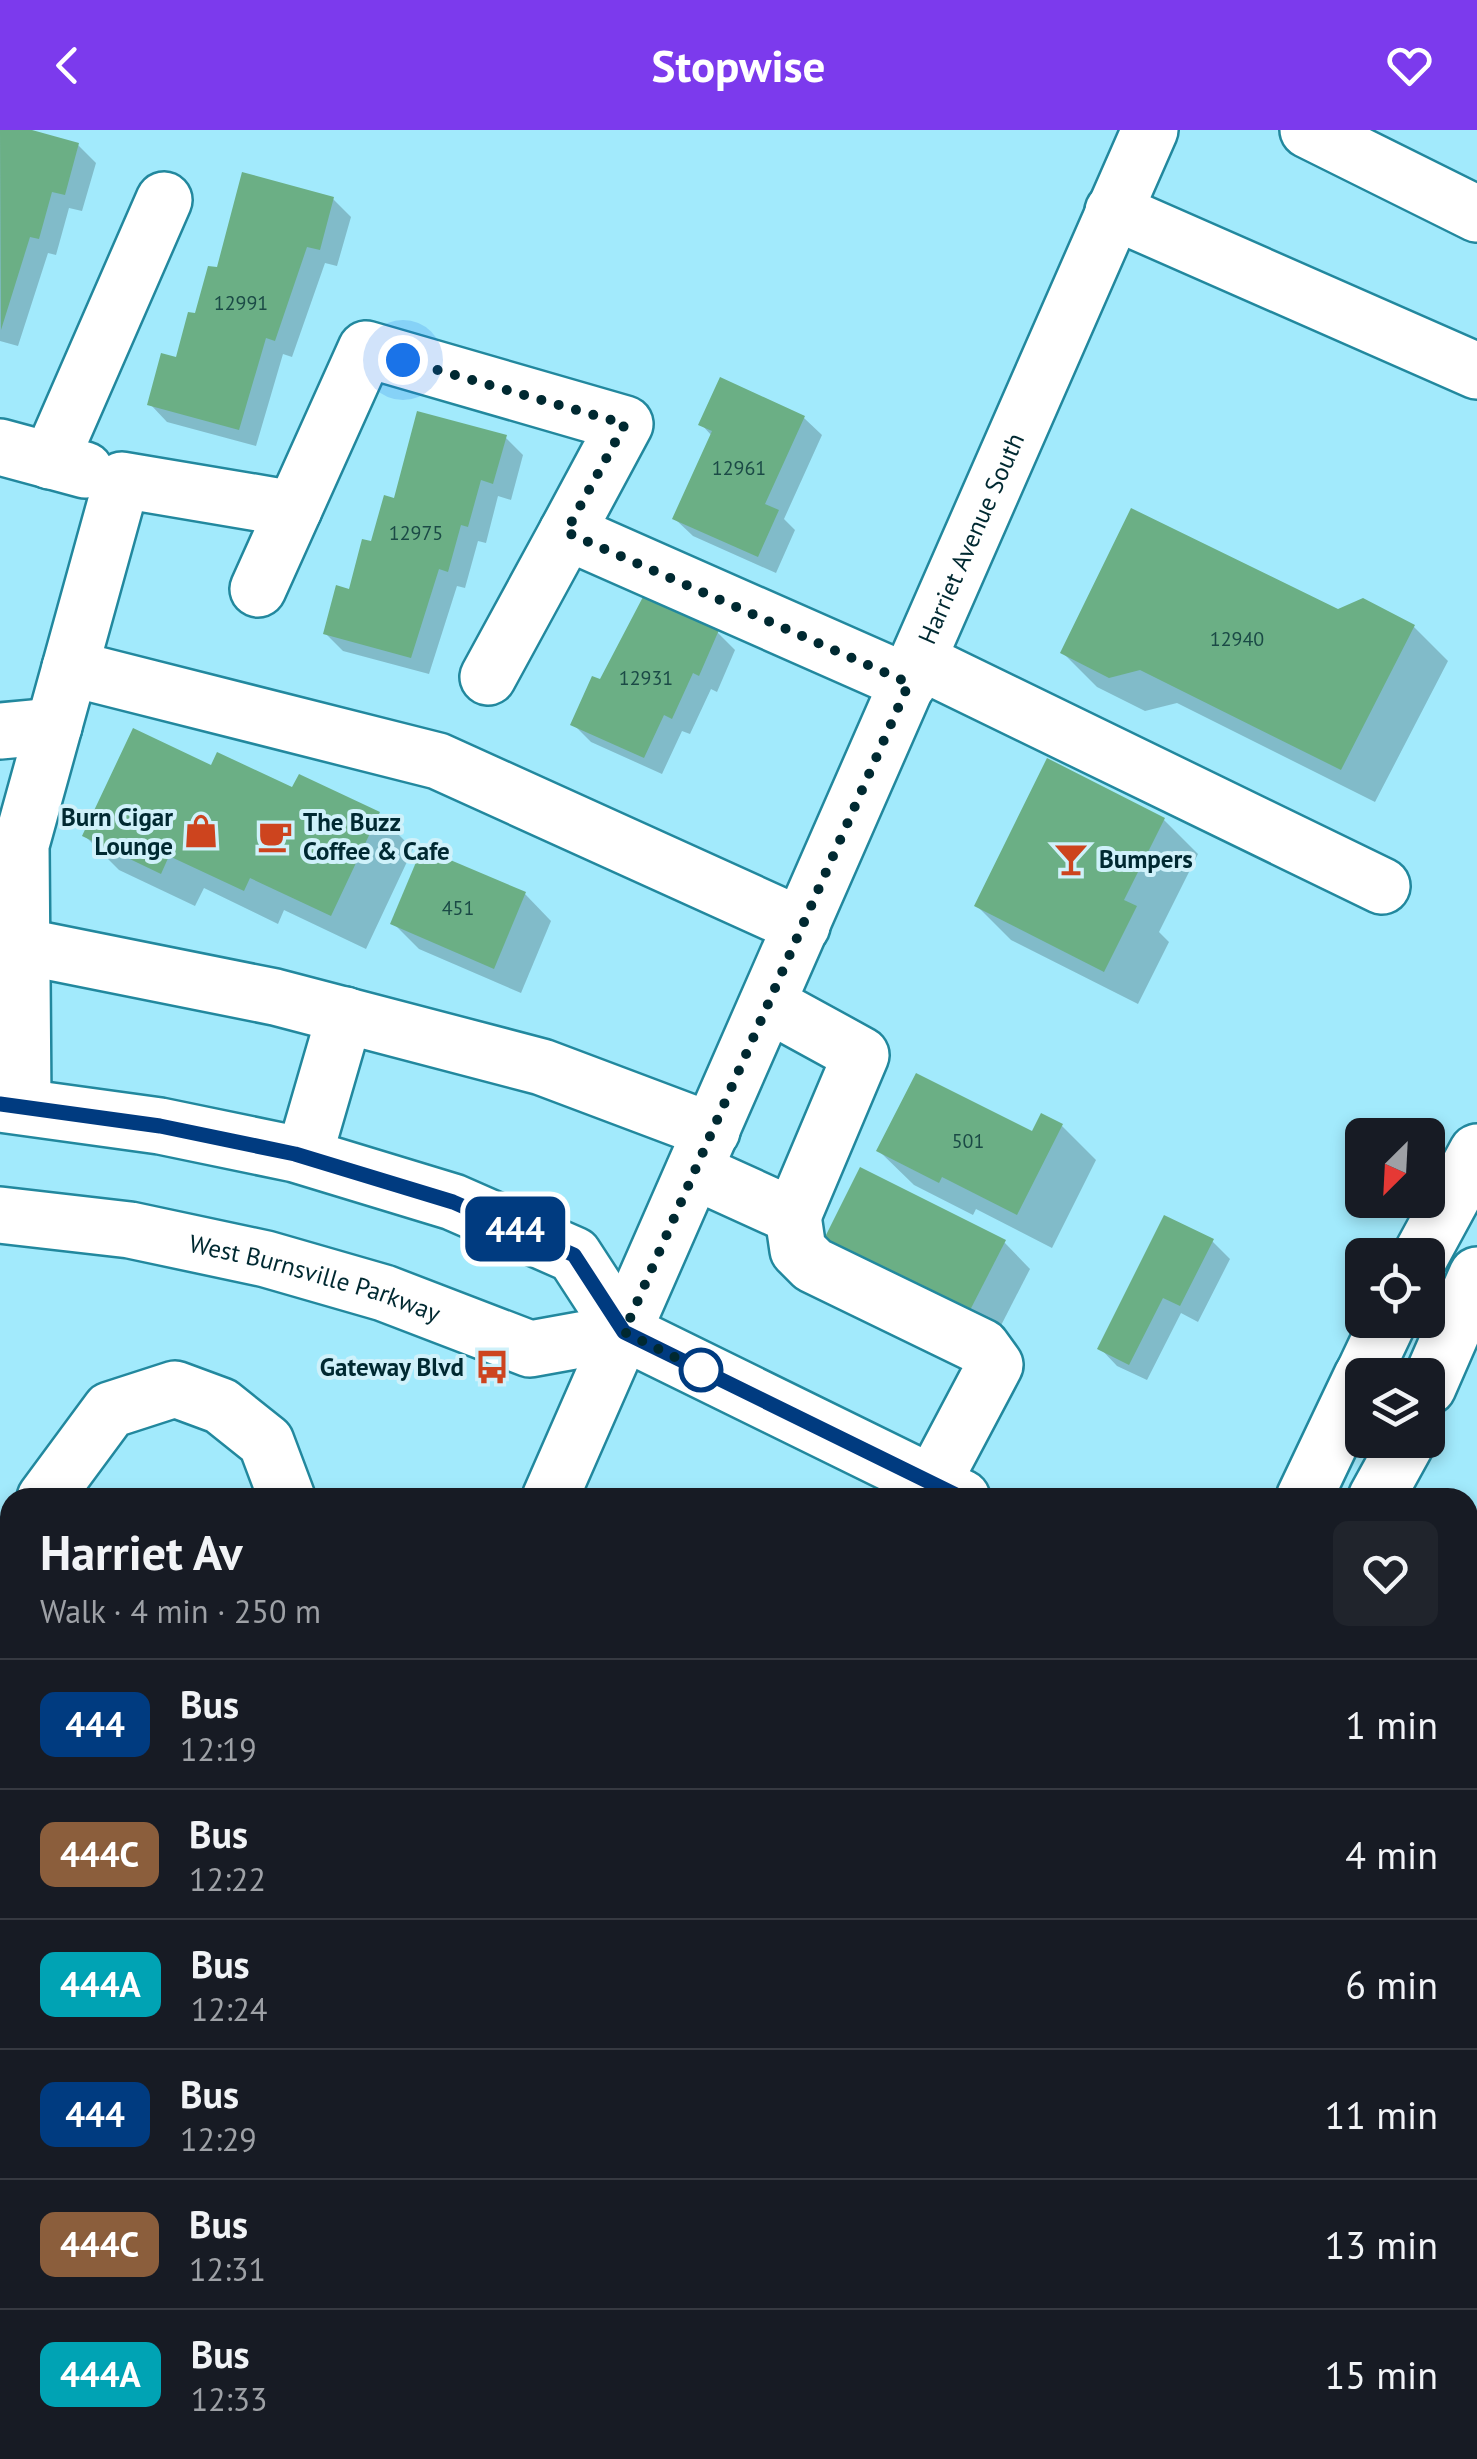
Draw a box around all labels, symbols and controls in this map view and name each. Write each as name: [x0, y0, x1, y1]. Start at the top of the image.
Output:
text: Stopwise: [652, 36, 825, 94]
icon: back: [40, 38, 95, 93]
icon: heart: [1382, 38, 1437, 93]
house number: 12991: [214, 290, 268, 316]
your location: [378, 335, 428, 385]
street label: Harriet Avenue South: [911, 428, 1031, 649]
house number: 12961: [712, 455, 766, 481]
house number: 12975: [389, 520, 443, 546]
house number: 12940: [1210, 626, 1264, 652]
house number: 12931: [619, 665, 673, 691]
place label: Burn Cigar Lounge: [61, 801, 173, 862]
place label: The Buzz Coffee & Cafe: [303, 806, 450, 867]
shop icon: Burn Cigar Lounge: [182, 812, 220, 850]
cafe icon: The Buzz Coffee & Cafe: [256, 817, 294, 855]
bar icon: Bumpers: [1052, 840, 1090, 878]
place label: Bumpers: [1099, 843, 1193, 875]
house number: 451: [442, 895, 474, 921]
north arrow: [1345, 1118, 1445, 1218]
map controls: [1345, 1118, 1445, 1458]
house number: 501: [952, 1128, 984, 1154]
line badge: 444: [458, 1196, 572, 1262]
text: 444: [485, 1206, 545, 1252]
street label: West Burnsville Parkway: [186, 1227, 445, 1329]
button: locate: [1345, 1238, 1445, 1338]
bus stop icon: Gateway Blvd: [473, 1348, 511, 1386]
unlabelled marker: [680, 1349, 722, 1391]
place label: Gateway Blvd: [320, 1351, 464, 1383]
button: layers: [1345, 1358, 1445, 1458]
text: Harriet Av: [40, 1521, 242, 1583]
button: heart: [1333, 1521, 1438, 1626]
text: Walk · 4 min · 250 m: [40, 1590, 321, 1632]
text: Bus: [180, 1679, 239, 1728]
text: 1 min: [1345, 1700, 1438, 1749]
text: 444: [65, 1701, 125, 1747]
text: 12:19: [180, 1728, 257, 1770]
text: Bus: [189, 1809, 248, 1858]
text: 4 min: [1345, 1830, 1438, 1879]
text: 444C: [60, 1831, 139, 1877]
text: 12:22: [189, 1858, 266, 1900]
text: Bus: [191, 1939, 250, 1988]
text: 6 min: [1345, 1960, 1438, 2009]
text: 444A: [60, 1961, 141, 2007]
text: 12:24: [191, 1988, 268, 2030]
text: Bus: [180, 2069, 239, 2118]
text: 11 min: [1325, 2090, 1438, 2139]
text: 444: [65, 2091, 125, 2137]
text: 12:29: [180, 2118, 257, 2160]
text: Bus: [189, 2199, 248, 2248]
text: 13 min: [1325, 2220, 1438, 2269]
text: 444C: [60, 2221, 139, 2267]
text: 12:31: [189, 2248, 266, 2290]
text: Bus: [191, 2329, 250, 2378]
text: 15 min: [1325, 2350, 1438, 2399]
text: 444A: [60, 2351, 141, 2397]
text: 12:33: [191, 2378, 268, 2420]

